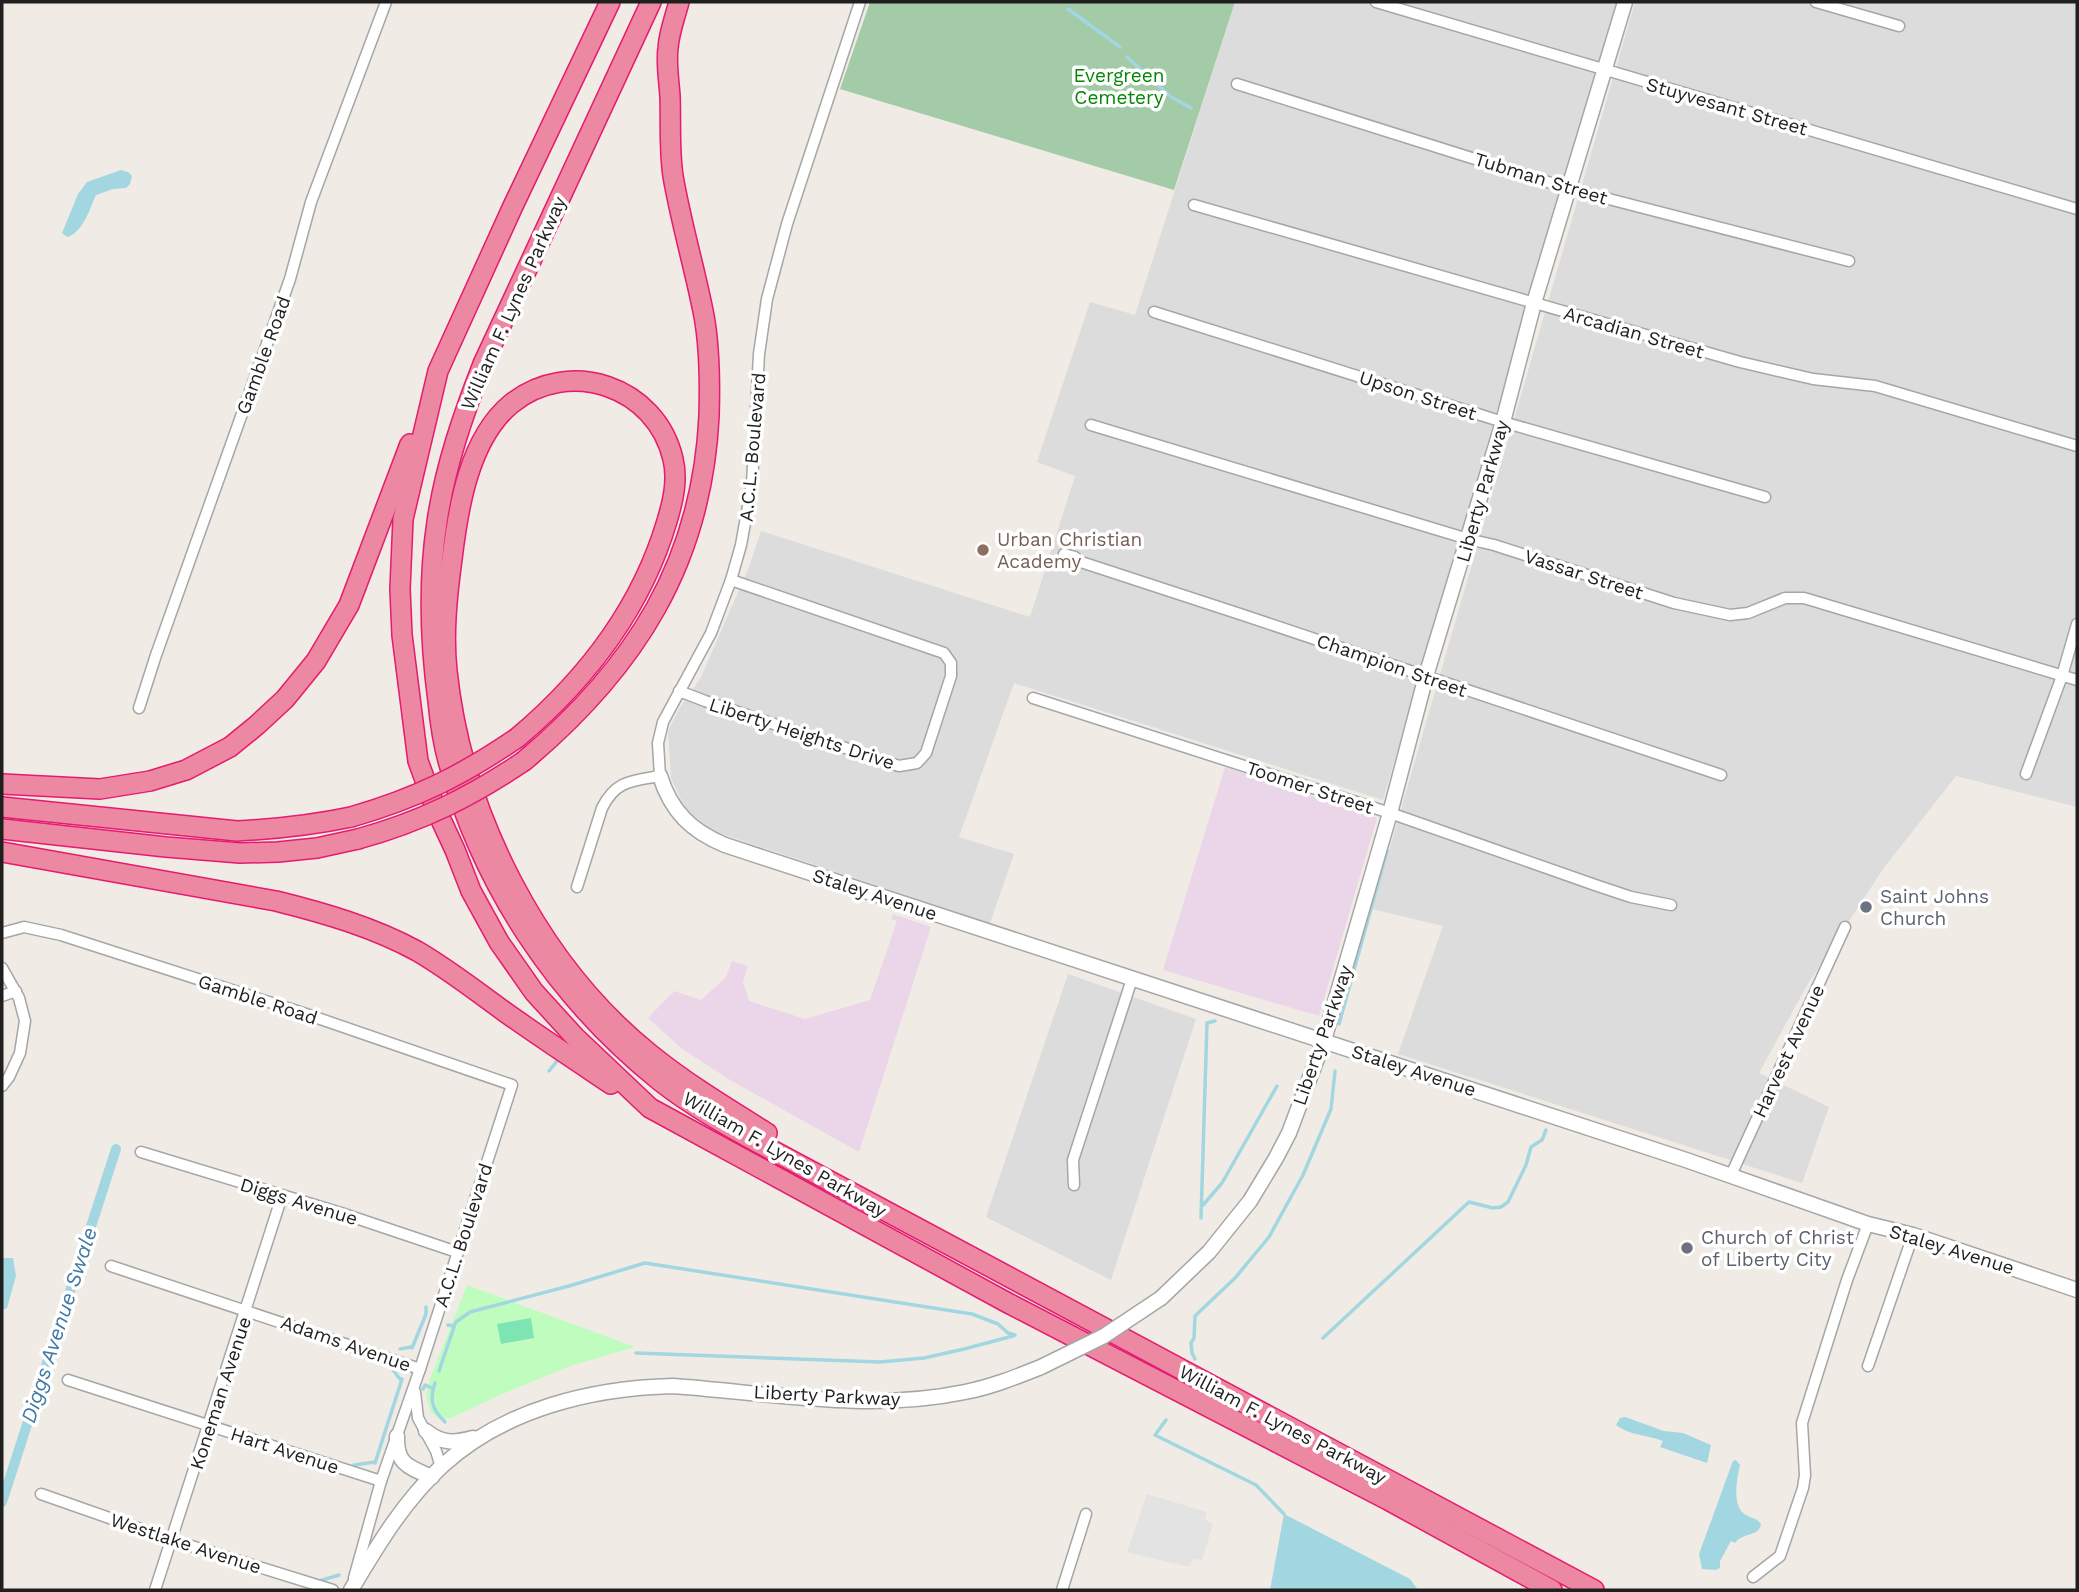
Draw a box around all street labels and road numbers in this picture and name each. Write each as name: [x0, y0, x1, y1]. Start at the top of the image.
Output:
street label: Stuyvesant Street: [1644, 72, 1810, 140]
street label: Tubman Street: [1471, 147, 1610, 210]
street label: William F. Lynes Parkway: [456, 193, 571, 414]
street label: Gamble Road: [231, 293, 296, 417]
street label: Arcadian Street: [1561, 302, 1707, 363]
street label: Upson Street: [1356, 366, 1479, 425]
street label: A.C.L. Boulevard: [735, 371, 770, 523]
street label: Liberty Parkway: [1451, 417, 1514, 565]
street label: Vassar Street: [1521, 544, 1646, 605]
street label: Champion Street: [1314, 629, 1470, 702]
street label: Liberty Heights Drive: [706, 693, 897, 774]
street label: Toomer Street: [1243, 756, 1376, 819]
street label: Staley Avenue: [810, 864, 940, 925]
street label: Liberty Parkway: [1288, 962, 1357, 1108]
street label: Gamble Road: [195, 969, 320, 1030]
street label: Harvest Avenue: [1748, 981, 1829, 1121]
street label: Staley Avenue: [1349, 1040, 1479, 1101]
street label: William F. Lynes Parkway: [679, 1087, 891, 1222]
street label: A.C.L. Boulevard: [429, 1160, 498, 1310]
street label: Diggs Avenue: [237, 1173, 360, 1230]
street label: Staley Avenue: [1887, 1220, 2017, 1279]
street label: Adams Avenue: [278, 1310, 414, 1377]
street label: Koneman Avenue: [185, 1314, 256, 1472]
street label: William F. Lynes Parkway: [1175, 1360, 1391, 1489]
street label: Liberty Parkway: [753, 1380, 901, 1411]
street label: Hart Avenue: [228, 1422, 342, 1479]
street label: Westlake Avenue: [107, 1508, 264, 1579]

